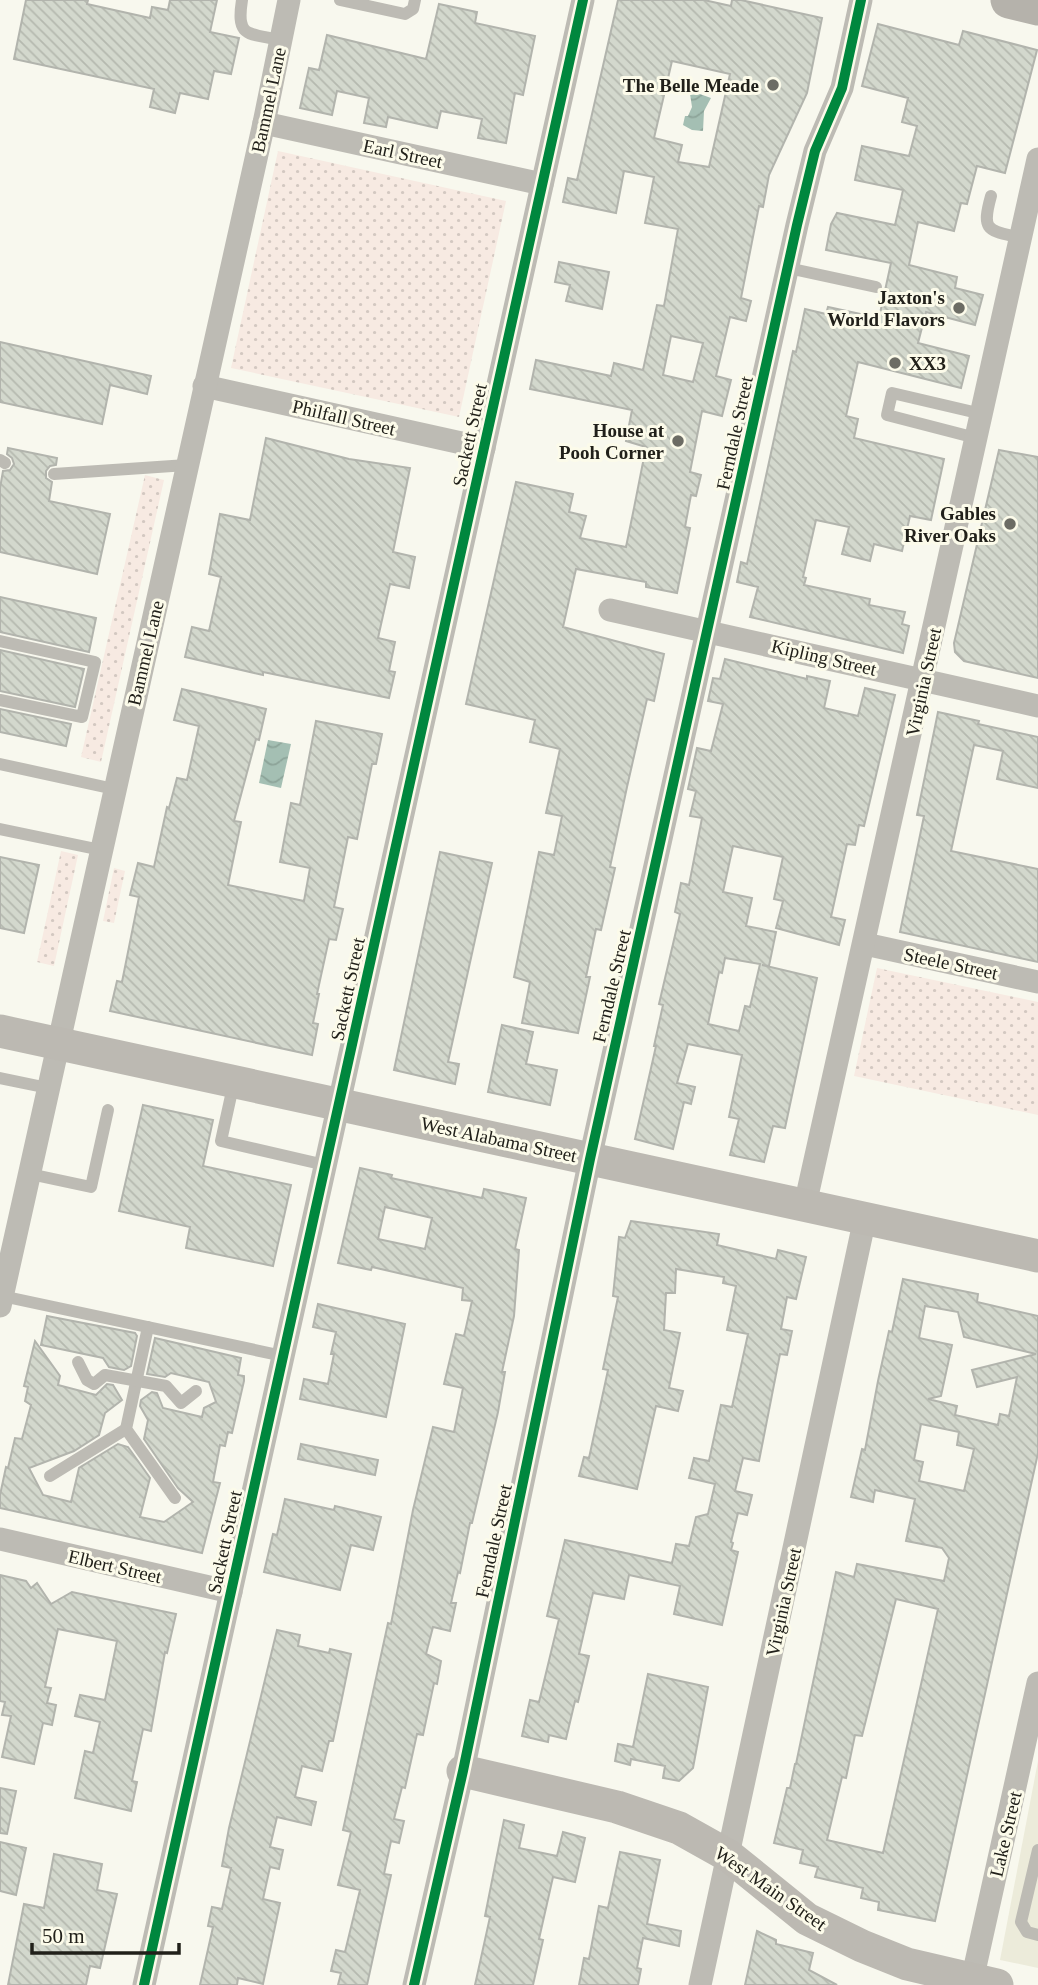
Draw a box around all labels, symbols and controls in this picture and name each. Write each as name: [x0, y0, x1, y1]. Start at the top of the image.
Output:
street label: Bammel Lane: [247, 46, 290, 155]
place label: The Belle Meade: [623, 75, 759, 96]
marker: The Belle Meade: [765, 77, 781, 93]
street label: Earl Street: [361, 135, 445, 172]
place label: Jaxton's World Flavors: [827, 287, 945, 330]
marker: Jaxton's World Flavors: [951, 300, 967, 316]
place label: XX3: [909, 353, 946, 374]
marker: XX3: [887, 355, 903, 371]
street label: Ferndale Street: [712, 374, 757, 492]
street label: Sackett Street: [448, 381, 491, 489]
street label: Philfall Street: [290, 395, 398, 440]
place label: House at Pooh Corner: [559, 420, 665, 463]
marker: House at Pooh Corner: [670, 433, 686, 449]
place label: Gables River Oaks: [904, 503, 996, 546]
marker: Gables River Oaks: [1002, 516, 1018, 532]
street label: Bammel Lane: [123, 599, 168, 708]
street label: Virginia Street: [902, 625, 945, 739]
street label: Kipling Street: [769, 635, 879, 680]
street label: Ferndale Street: [588, 927, 635, 1045]
street label: Sackett Street: [326, 935, 369, 1043]
street label: Steele Street: [902, 943, 1000, 984]
street label: West Alabama Street: [419, 1113, 579, 1166]
street label: Ferndale Street: [471, 1482, 516, 1600]
street label: Sackett Street: [203, 1488, 246, 1596]
street label: Virginia Street: [762, 1545, 805, 1659]
street label: Elbert Street: [66, 1546, 164, 1588]
street label: Lake Street: [985, 1789, 1026, 1879]
street label: West Main Street: [711, 1842, 831, 1935]
scale bar: [32, 1912, 178, 1956]
text: 50 m: [42, 1924, 85, 1948]

